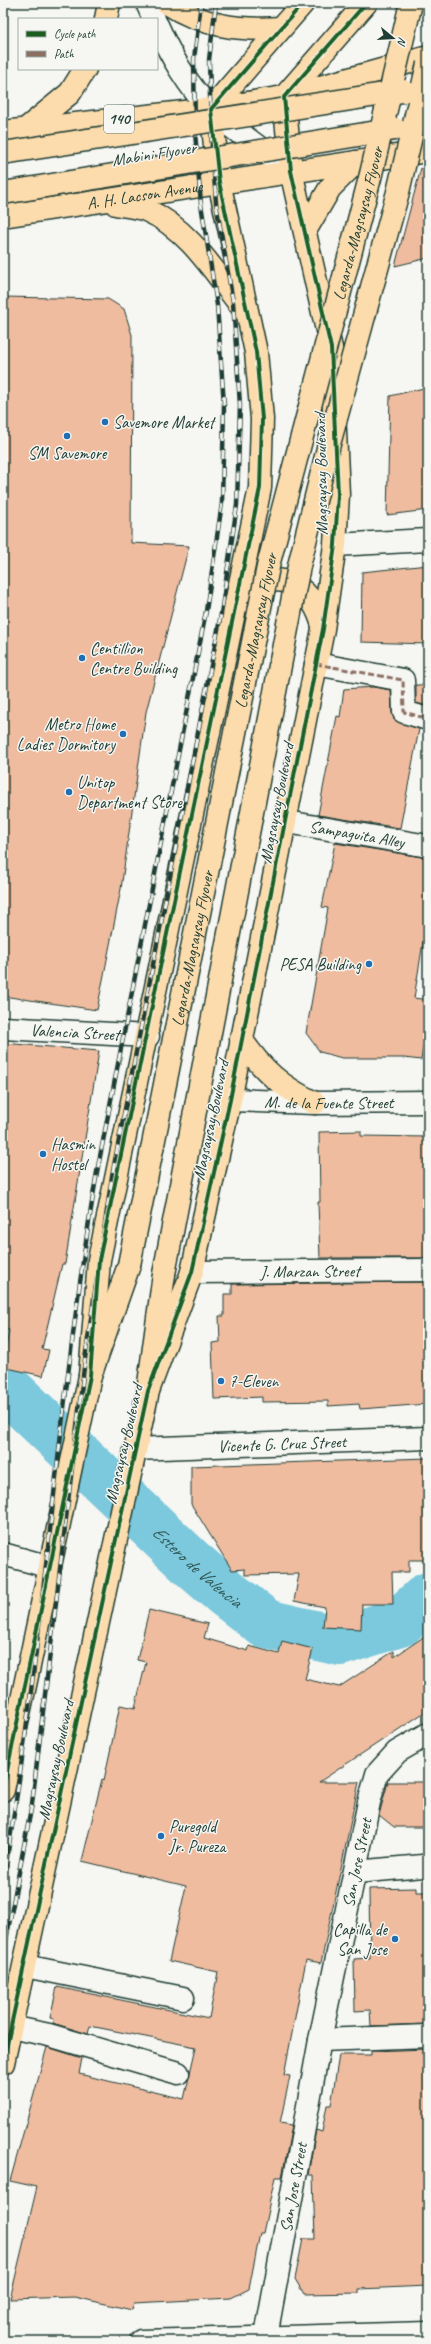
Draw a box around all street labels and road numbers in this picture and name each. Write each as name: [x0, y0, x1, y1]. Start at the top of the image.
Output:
road number: 140: [104, 105, 134, 133]
street label: Mabini Flyover: [110, 137, 199, 171]
street label: Legarda-Magsaysay Flyover: [328, 143, 388, 302]
street label: A. H. Lacson Avenue: [85, 175, 205, 214]
street label: Magsaysay Boulevard: [309, 411, 333, 535]
street label: Legarda-Magsaysay Flyover: [230, 549, 282, 710]
street label: Magsaysay Boulevard: [255, 739, 299, 865]
street label: Sampaguita Alley: [308, 816, 407, 853]
street label: Legarda-Magsaysay Flyover: [166, 867, 218, 1028]
street label: Valencia Street: [30, 1019, 122, 1045]
street label: Magsaysay Boulevard: [188, 1056, 234, 1182]
street label: M. de la Fuente Street: [264, 1091, 396, 1114]
street label: J. Marzan Street: [259, 1260, 362, 1282]
street label: Magsaysay Boulevard: [100, 1380, 148, 1506]
street label: Vicente G. Cruz Street: [217, 1430, 349, 1456]
street label: Magsaysay Boulevard: [33, 1696, 79, 1822]
street label: San Jose Street: [337, 1814, 376, 1909]
street label: San Jose Street: [275, 2139, 312, 2234]

